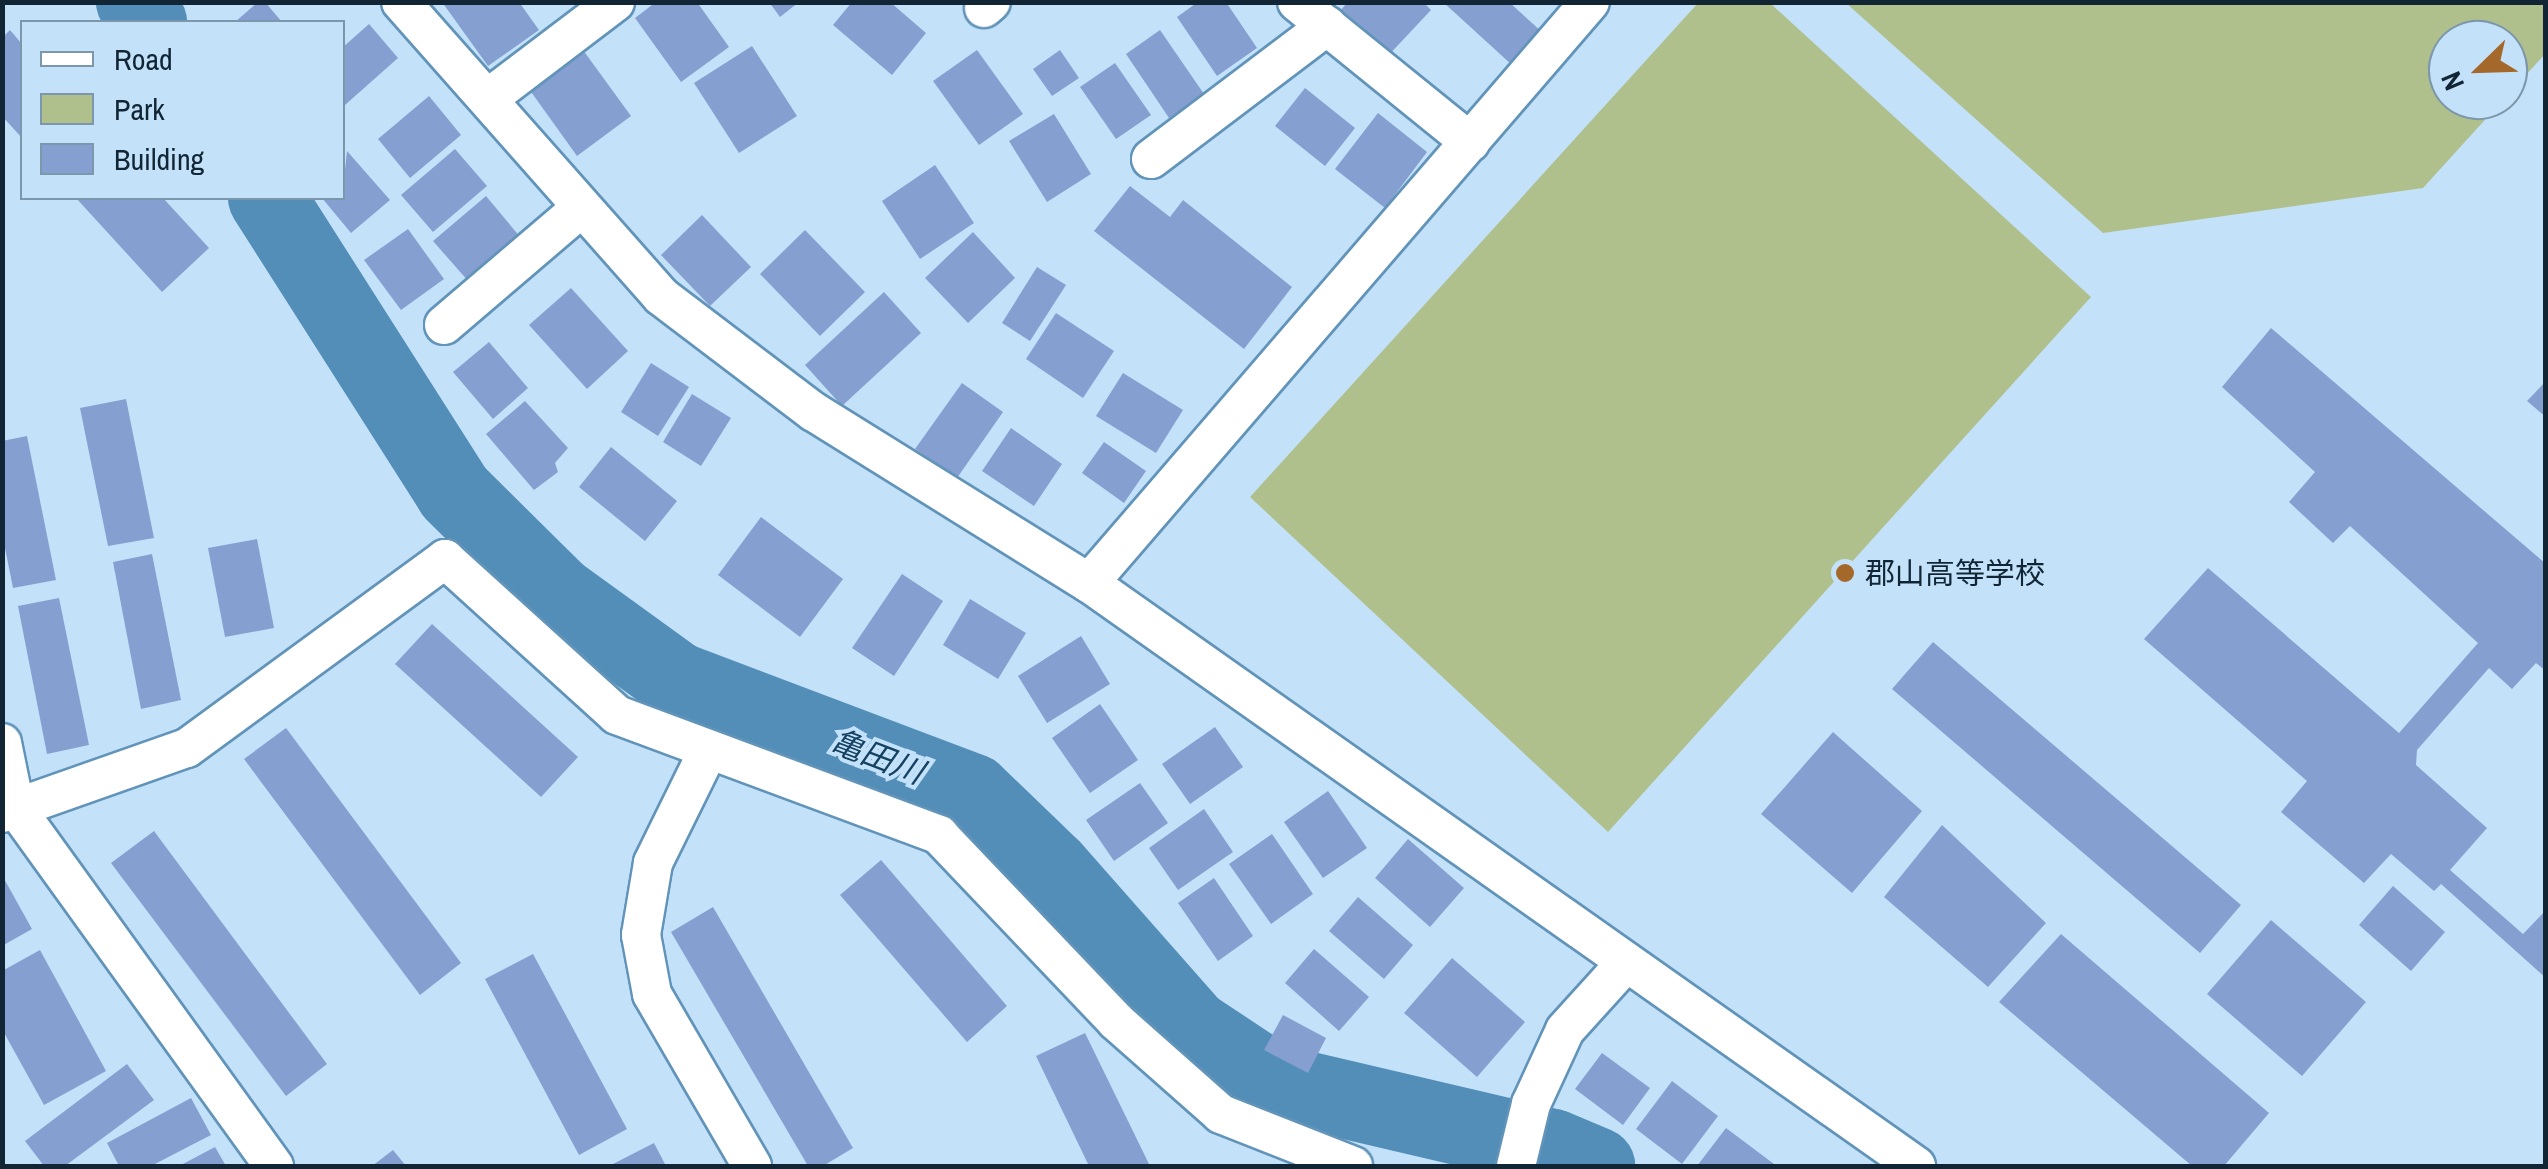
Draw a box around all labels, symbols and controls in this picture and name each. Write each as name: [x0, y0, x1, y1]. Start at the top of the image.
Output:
legend: [20, 20, 345, 200]
north arrow: [2428, 20, 2528, 120]
text: Road: [114, 39, 173, 79]
text: N: [2432, 66, 2473, 96]
text: Park: [114, 89, 165, 129]
text: Building: [114, 139, 204, 179]
place label: 郡山高等学校: [1865, 555, 2045, 591]
marker: 郡山高等学校: [1834, 562, 1856, 584]
water label: 亀田川: [825, 722, 929, 792]

